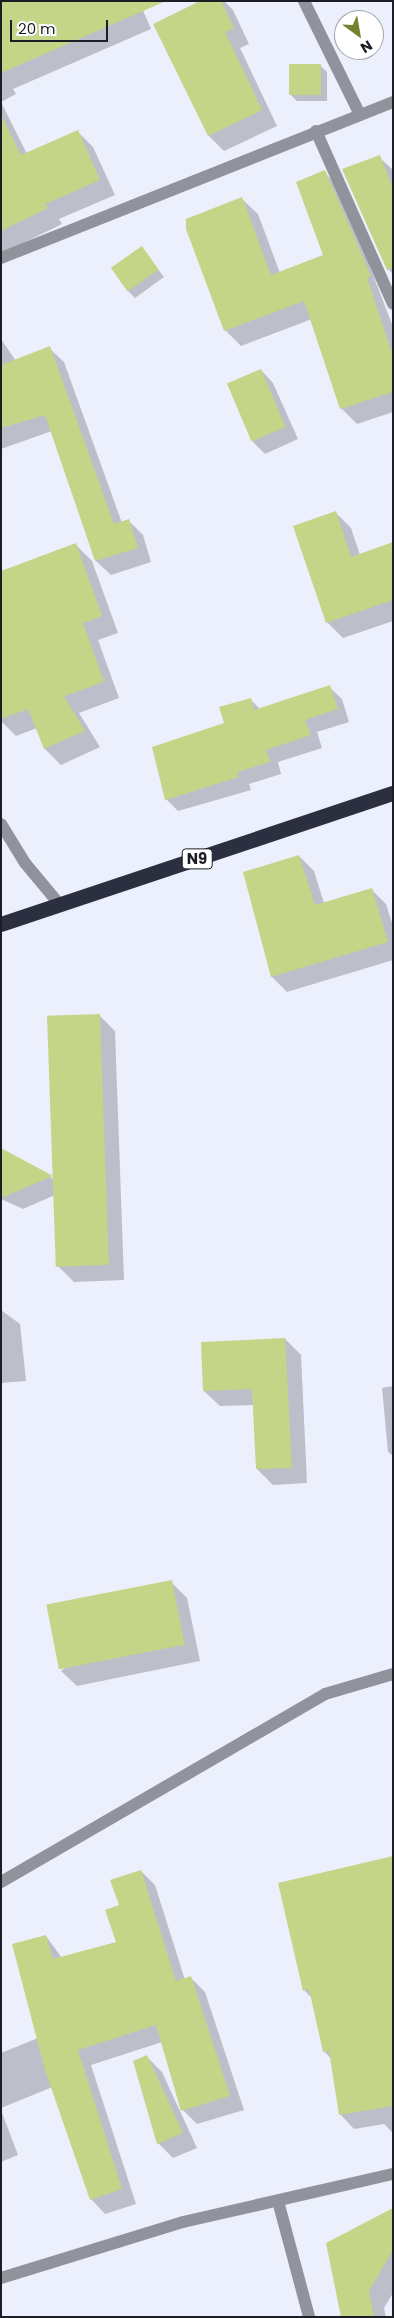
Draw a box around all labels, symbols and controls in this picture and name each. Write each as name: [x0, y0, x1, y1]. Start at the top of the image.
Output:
scale bar: [12, 10, 110, 42]
north arrow: [334, 10, 384, 60]
text: 20 m: [18, 18, 56, 39]
text: N: [357, 36, 376, 58]
road number: N9: [181, 846, 213, 872]

